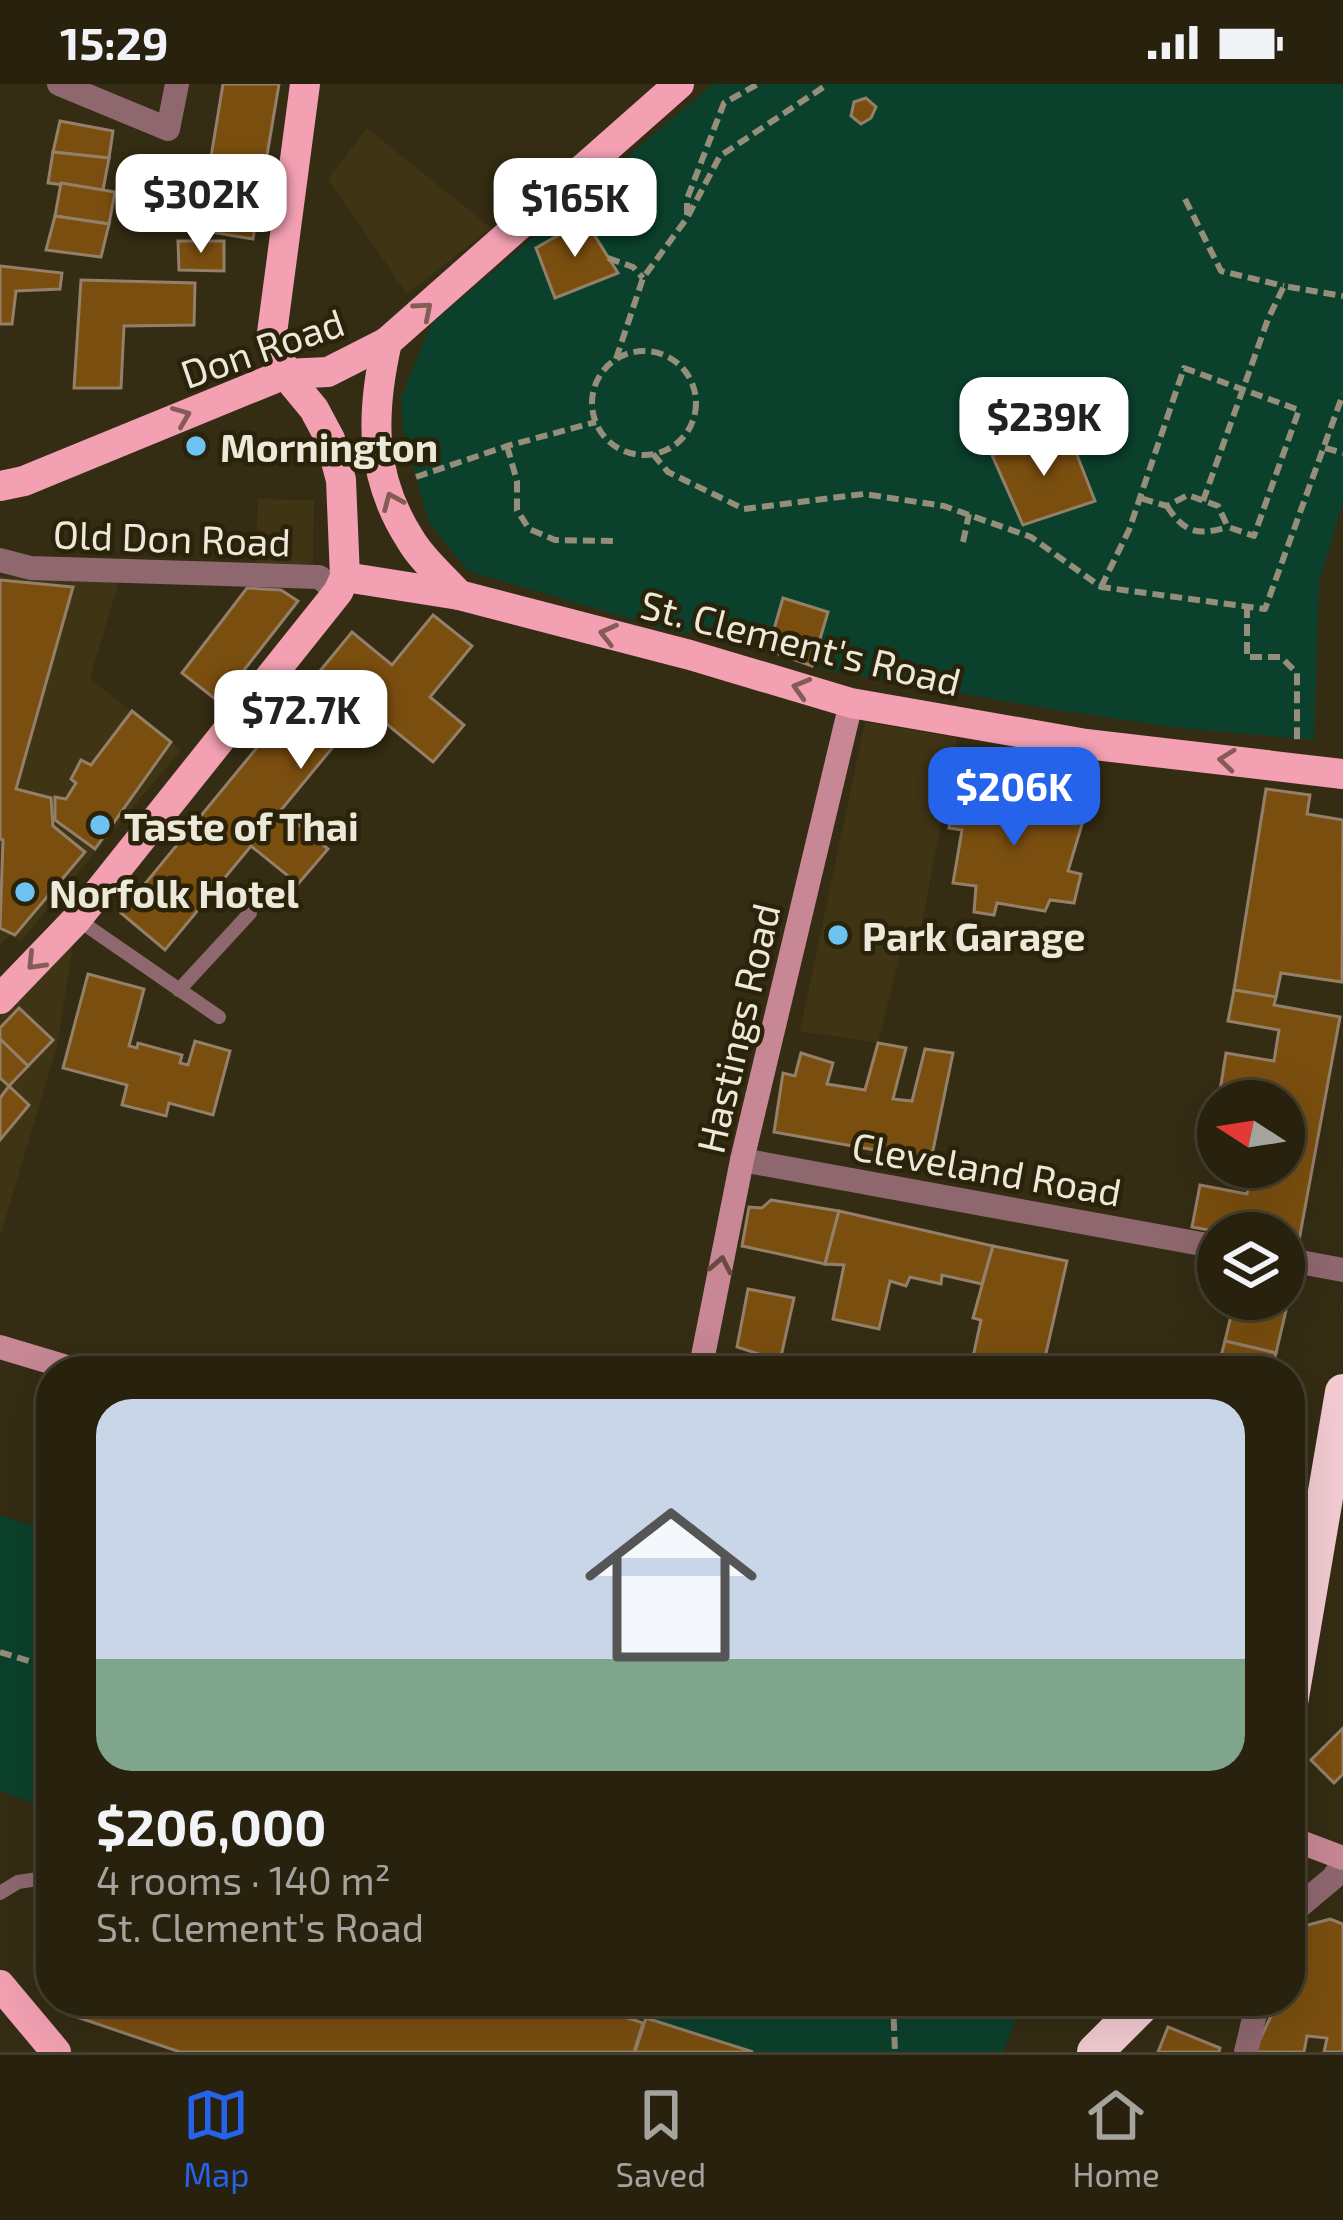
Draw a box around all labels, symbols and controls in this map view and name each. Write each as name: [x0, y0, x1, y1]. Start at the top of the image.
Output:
text: 15:29: [60, 15, 169, 69]
pin: $302K: [117, 154, 285, 256]
pin: $165K: [491, 158, 659, 260]
text: $302K: [143, 169, 259, 216]
text: $165K: [521, 173, 629, 220]
street label: Don Road: [174, 297, 350, 397]
one-way arrow: [410, 302, 432, 324]
pin: $239K: [960, 377, 1128, 479]
text: $239K: [986, 392, 1102, 439]
one-way arrow: [171, 406, 192, 430]
place label: Mornington: [220, 423, 438, 470]
marker: Mornington: [183, 433, 209, 459]
one-way arrow: [382, 492, 406, 513]
street label: Old Don Road: [52, 509, 292, 565]
street label: St. Clement's Road: [636, 580, 966, 704]
one-way arrow: [599, 623, 619, 648]
pin: $72.7K: [203, 670, 399, 772]
one-way arrow: [792, 677, 813, 702]
text: $72.7K: [241, 685, 361, 732]
pin: $206K: [930, 747, 1098, 849]
one-way arrow: [1217, 747, 1237, 773]
text: $206K: [955, 762, 1073, 809]
place label: Taste of Thai: [124, 802, 359, 849]
marker: Taste of Thai: [87, 812, 113, 838]
place label: Norfolk Hotel: [49, 869, 299, 916]
marker: Norfolk Hotel: [12, 879, 38, 905]
street label: Hastings Road: [685, 899, 789, 1157]
place label: Park Garage: [862, 912, 1086, 959]
marker: Park Garage: [825, 922, 851, 948]
one-way arrow: [28, 948, 50, 970]
north arrow: [1197, 1080, 1305, 1188]
map controls: [1197, 1080, 1305, 1320]
street label: Cleveland Road: [849, 1121, 1125, 1215]
button: layers: [1197, 1212, 1305, 1320]
one-way arrow: [707, 1256, 733, 1276]
icon: home: [563, 1477, 779, 1693]
text: $206,000: [96, 1795, 326, 1856]
text: 4 rooms · 140 m²: [96, 1856, 391, 1903]
text: St. Clement's Road: [96, 1903, 424, 1950]
tab: Map: [183, 2082, 249, 2194]
tab: Saved: [616, 2082, 706, 2194]
tab: Home: [1072, 2082, 1160, 2194]

